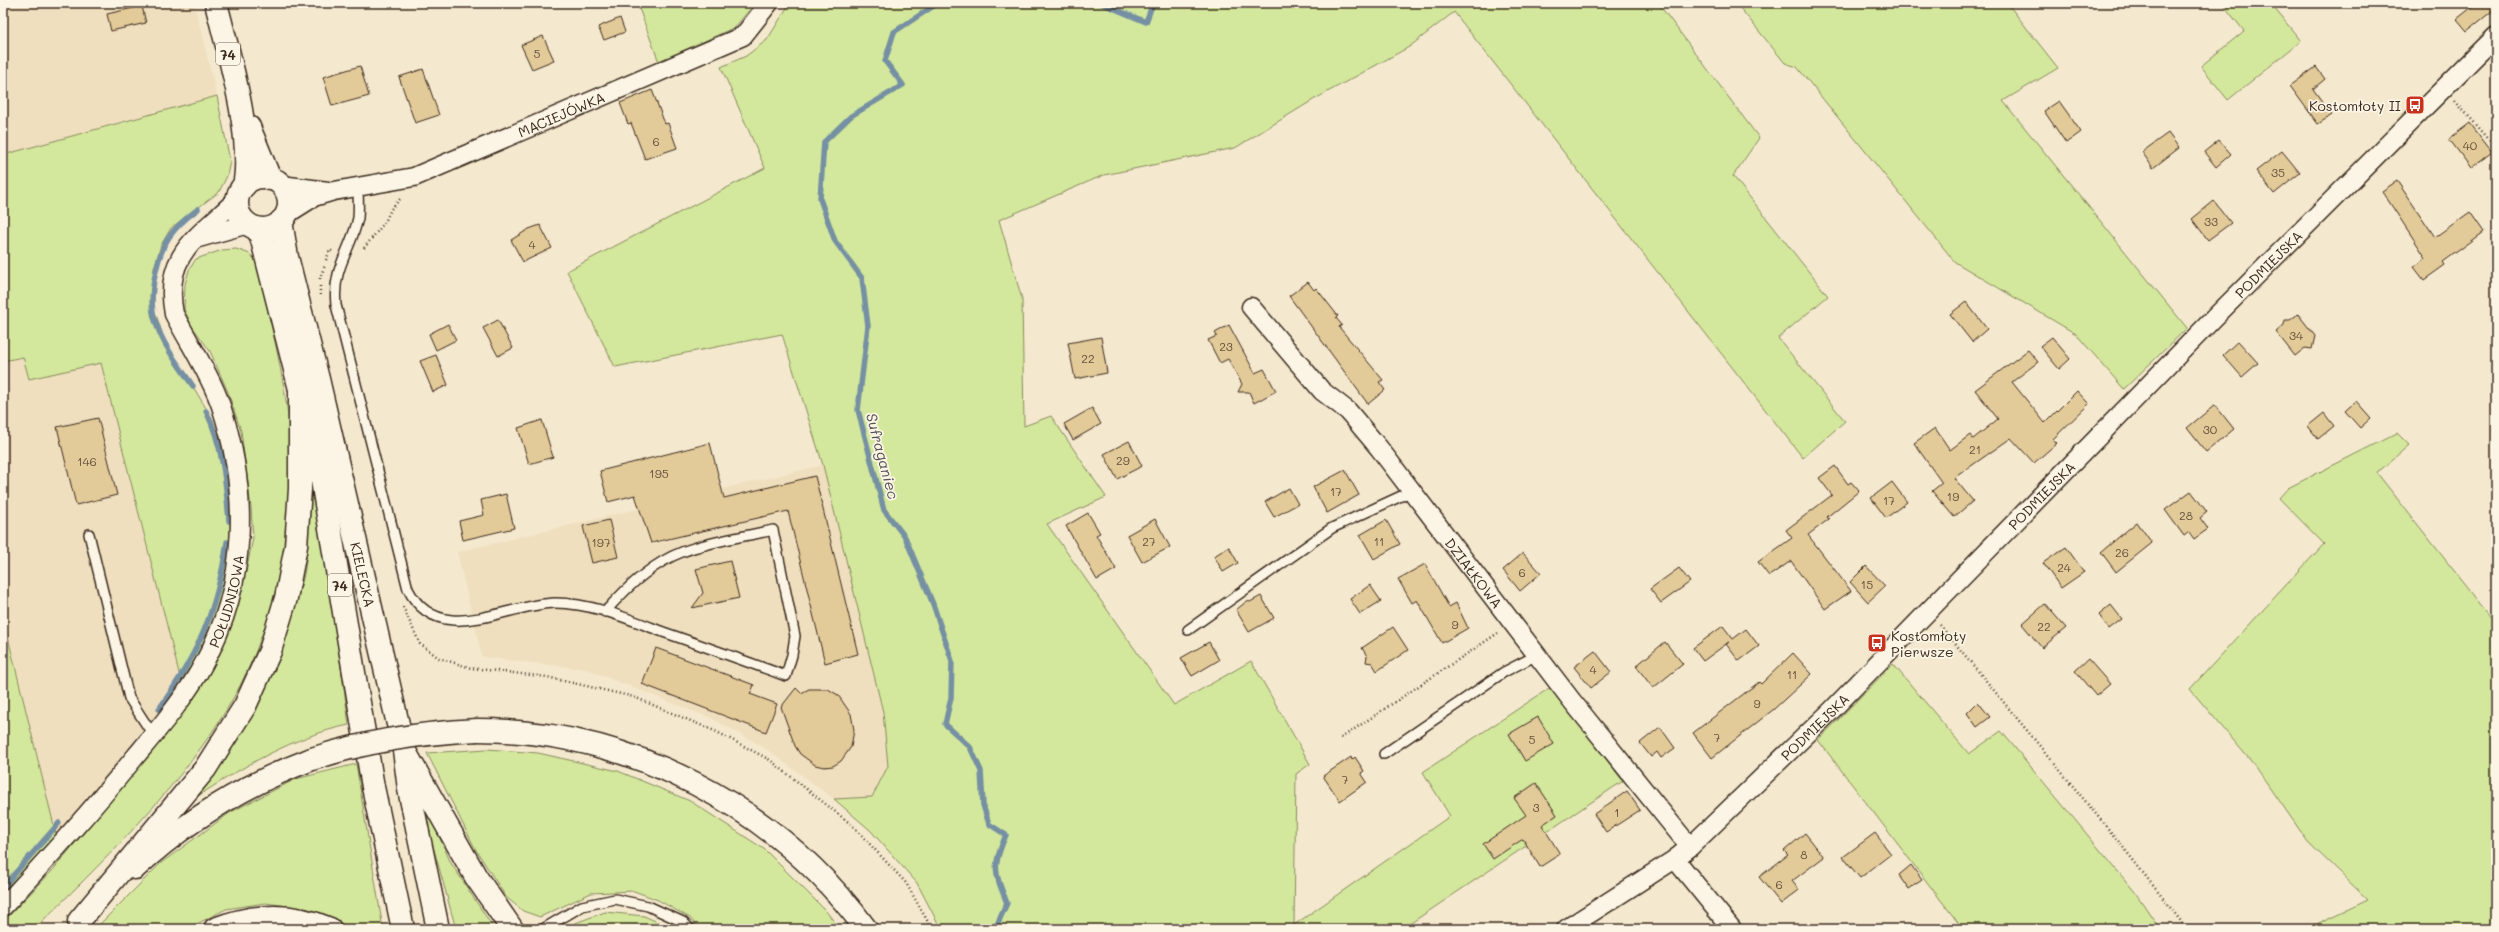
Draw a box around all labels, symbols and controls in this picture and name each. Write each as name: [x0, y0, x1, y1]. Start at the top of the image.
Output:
road number: 74: [216, 43, 240, 65]
house number: 5: [534, 45, 541, 61]
street label: MACIEJÓWKA: [515, 87, 608, 141]
bus stop icon: Kostomłoty II: [2404, 94, 2426, 116]
place label: Kostomłoty II: [2309, 96, 2401, 115]
house number: 6: [652, 133, 660, 149]
house number: 40: [2463, 137, 2478, 153]
house number: 35: [2271, 164, 2285, 180]
house number: 33: [2204, 213, 2218, 229]
street label: PODMIEJSKA: [2230, 226, 2306, 302]
house number: 4: [528, 236, 536, 252]
house number: 34: [2289, 327, 2303, 343]
house number: 23: [1219, 338, 1233, 354]
house number: 22: [1081, 350, 1095, 366]
water label: Sufraganiec: [862, 411, 904, 501]
house number: 30: [2203, 421, 2218, 437]
house number: 21: [1969, 441, 1981, 457]
house number: 29: [1116, 452, 1130, 468]
house number: 146: [77, 453, 97, 469]
street label: PODMIEJSKA: [2004, 457, 2079, 533]
house number: 195: [649, 465, 669, 481]
house number: 17: [1330, 483, 1342, 499]
house number: 19: [1947, 488, 1959, 504]
house number: 17: [1883, 492, 1895, 508]
house number: 28: [2179, 507, 2193, 523]
house number: 27: [1142, 533, 1156, 549]
house number: 11: [1374, 533, 1384, 549]
house number: 197: [591, 534, 611, 550]
street label: DZIAŁKOWA: [1441, 534, 1507, 612]
street label: KIELECKA: [347, 540, 380, 609]
house number: 26: [2115, 544, 2129, 560]
street label: POŁUDNIOWA: [204, 554, 247, 650]
house number: 24: [2057, 559, 2071, 575]
house number: 6: [1518, 564, 1526, 580]
road number: 74: [328, 574, 352, 596]
house number: 15: [1861, 576, 1873, 592]
house number: 9: [1451, 616, 1459, 632]
house number: 22: [2037, 618, 2051, 634]
place label: Kostomłoty Pierwsze: [1891, 626, 1966, 661]
bus stop icon: Kostomłoty Pierwsze: [1866, 632, 1888, 654]
house number: 4: [1589, 661, 1597, 677]
house number: 11: [1787, 666, 1797, 682]
street label: PODMIEJSKA: [1776, 689, 1853, 764]
house number: 9: [1753, 695, 1761, 711]
house number: 7: [1714, 729, 1721, 745]
house number: 5: [1529, 731, 1536, 747]
house number: 7: [1342, 771, 1349, 787]
house number: 3: [1532, 799, 1540, 815]
house number: 1: [1614, 804, 1620, 820]
house number: 8: [1800, 846, 1808, 862]
house number: 6: [1775, 876, 1783, 892]

